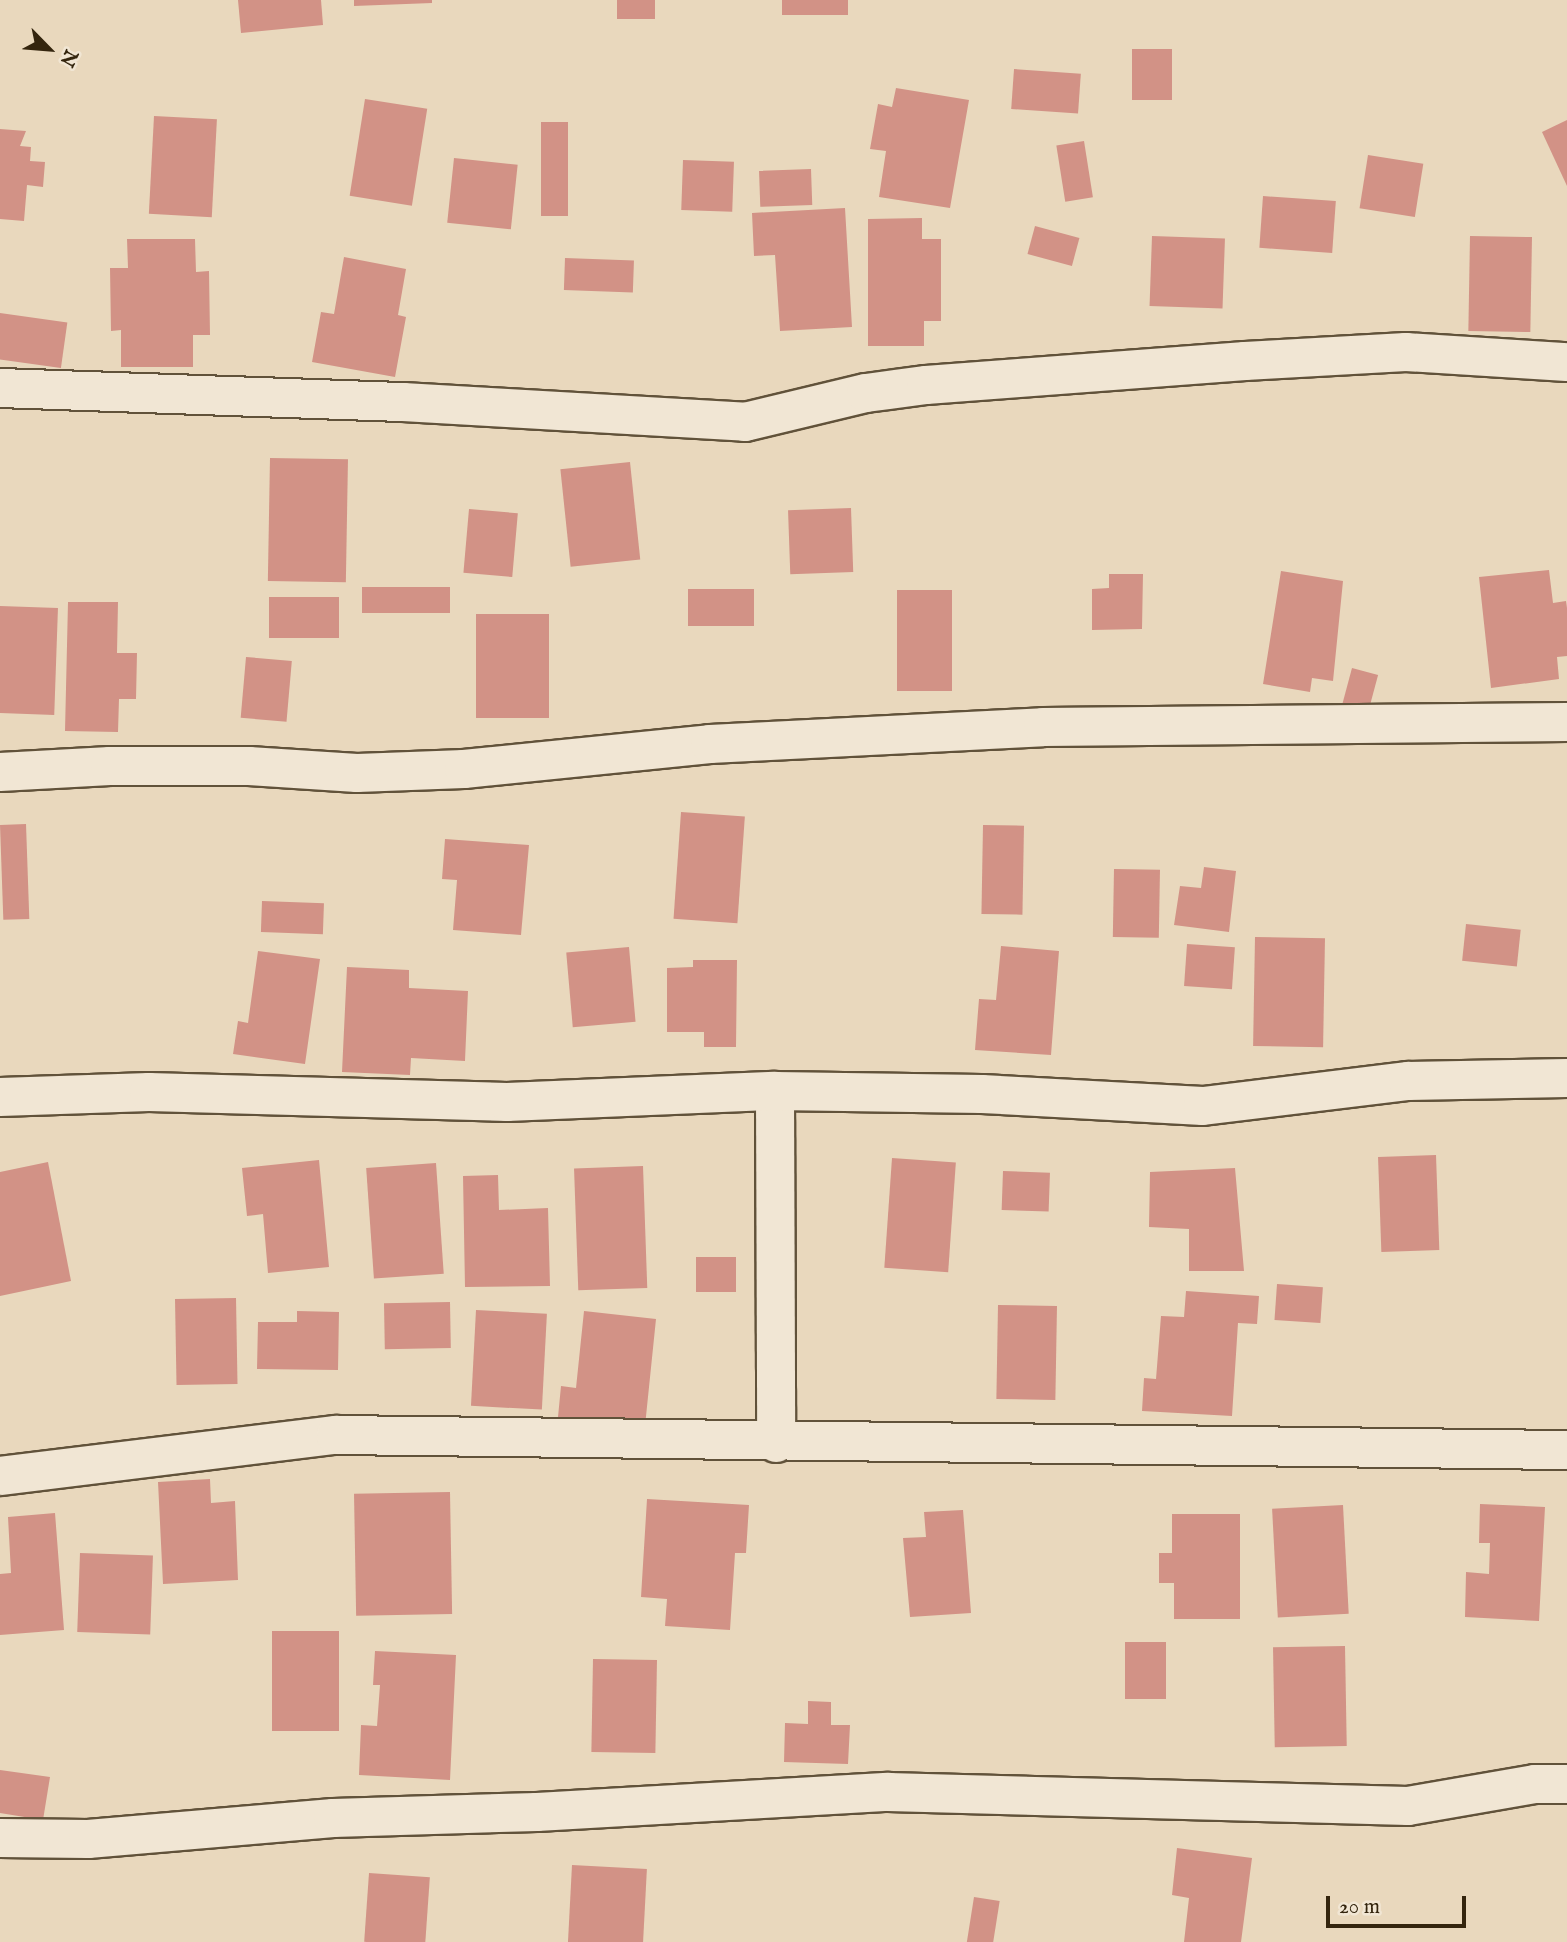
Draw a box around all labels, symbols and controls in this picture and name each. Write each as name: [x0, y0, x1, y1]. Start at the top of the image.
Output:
north arrow: [14, 14, 84, 84]
text: N: [54, 45, 82, 70]
scale bar: [1329, 1882, 1469, 1926]
text: 20 m: [1339, 1894, 1380, 1921]

